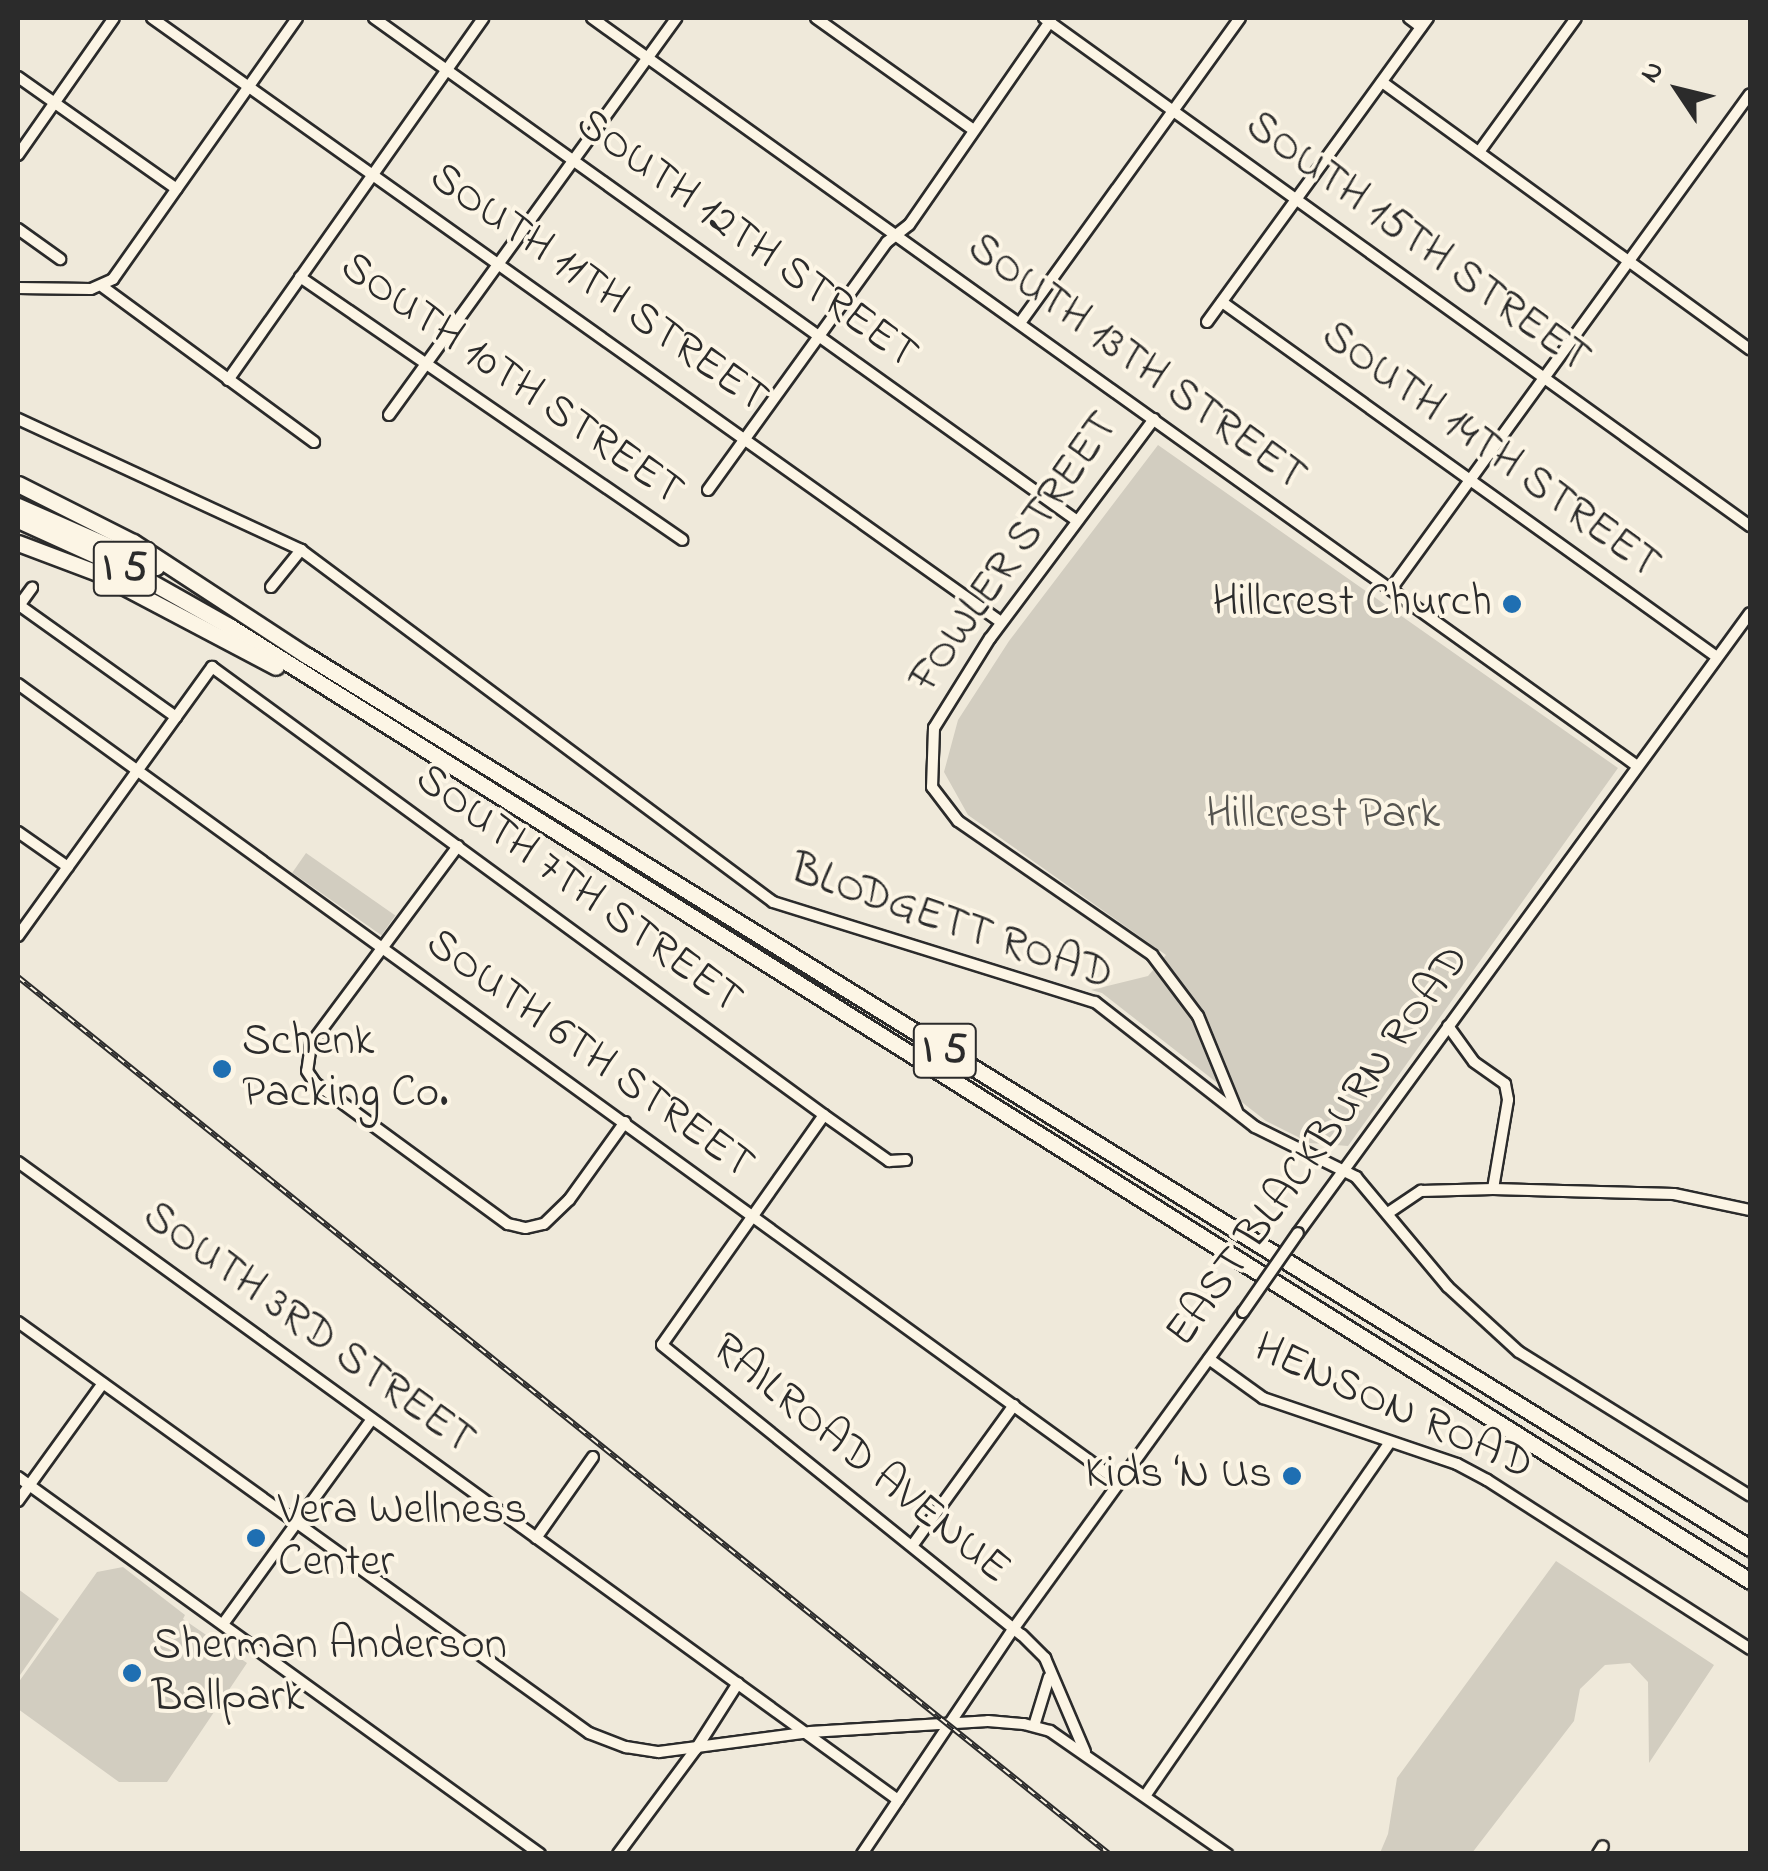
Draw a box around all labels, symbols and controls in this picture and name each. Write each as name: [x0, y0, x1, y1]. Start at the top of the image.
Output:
north arrow: [1628, 40, 1728, 140]
text: N: [1631, 53, 1675, 92]
street label: SOUTH 12TH STREET: [564, 98, 928, 382]
street label: SOUTH 15TH STREET: [1234, 100, 1600, 386]
street label: SOUTH 11TH STREET: [418, 152, 778, 426]
street label: SOUTH 13TH STREET: [956, 222, 1316, 504]
street label: SOUTH 10TH STREET: [329, 241, 693, 519]
street label: SOUTH 14TH STREET: [1310, 310, 1670, 592]
street label: FOWLER STREET: [898, 402, 1132, 704]
road number: I 5: [92, 532, 158, 606]
place label: Hillcrest Church: [1212, 577, 1492, 631]
marker: Hillcrest Church: [1501, 593, 1523, 615]
street label: SOUTH 7TH STREET: [404, 753, 752, 1027]
park label: Hillcrest Park: [1206, 789, 1440, 843]
street label: BLODGETT ROAD: [783, 844, 1119, 1004]
street label: SOUTH 6TH STREET: [414, 918, 764, 1192]
street label: EAST BLACKBURN ROAD: [1155, 936, 1483, 1358]
road number: I 5: [912, 1014, 978, 1088]
place label: Schenk Packing Co.: [242, 1016, 448, 1122]
marker: Schenk Packing Co.: [211, 1058, 233, 1080]
street label: SOUTH 3RD STREET: [131, 1190, 485, 1468]
street label: HENSON ROAD: [1245, 1322, 1541, 1494]
street label: RAILROAD AVENUE: [700, 1323, 1020, 1597]
place label: Kids ‘N Us: [1085, 1449, 1272, 1503]
marker: Kids ‘N Us: [1281, 1465, 1303, 1487]
place label: Vera Wellness Center: [278, 1485, 527, 1591]
marker: Vera Wellness Center: [243, 1525, 269, 1551]
place label: Sherman Anderson Ballpark: [152, 1620, 507, 1726]
marker: Sherman Anderson Ballpark: [121, 1662, 143, 1684]

